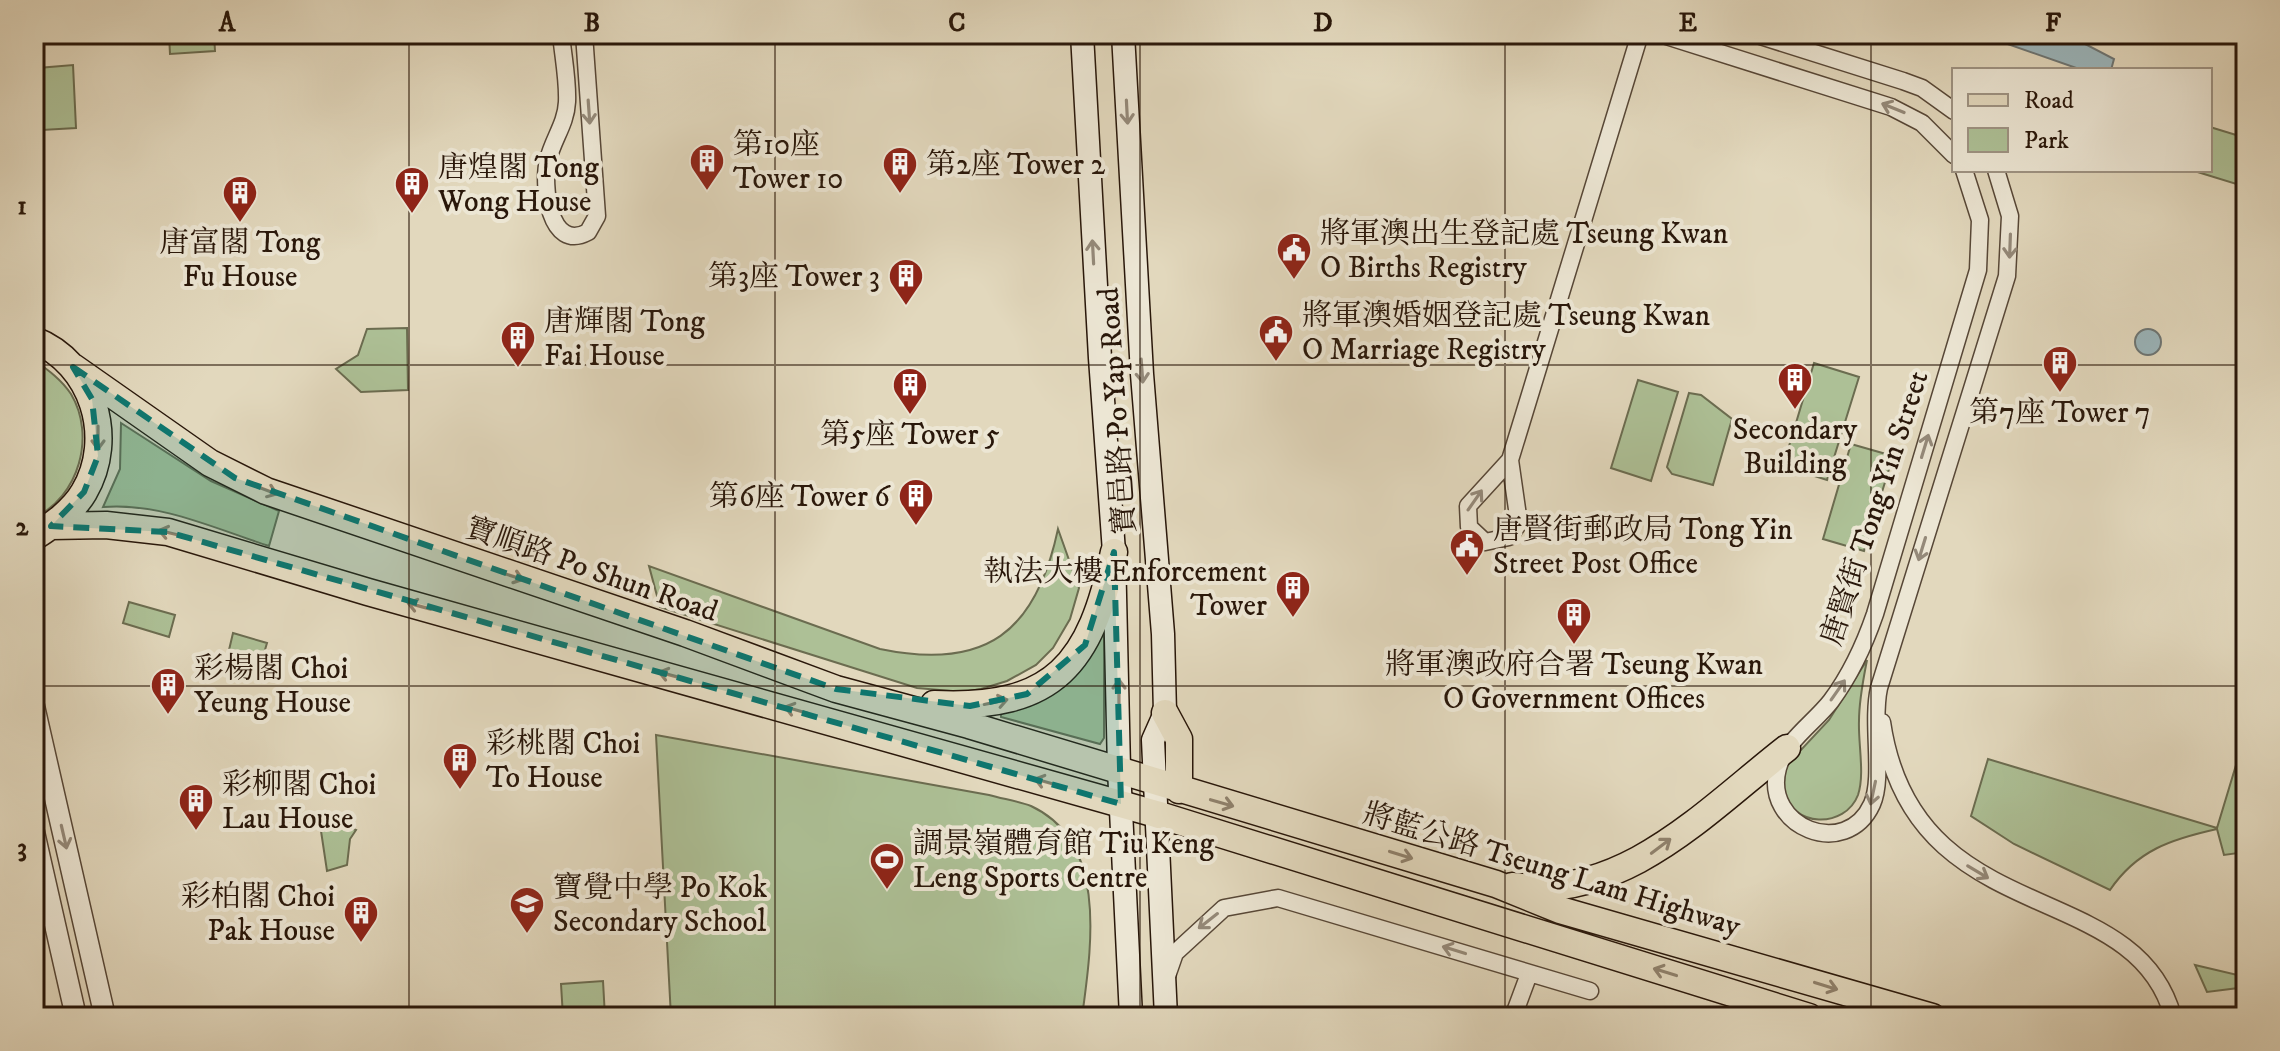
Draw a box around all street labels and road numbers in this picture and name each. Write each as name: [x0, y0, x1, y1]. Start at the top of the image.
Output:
street label: 寶邑路 Po Yap Road: [1090, 286, 1145, 536]
street label: 唐賢街 Tong Yin Street: [1813, 366, 1937, 651]
street label: 寶順路 Po Shun Road: [461, 510, 723, 631]
street label: 將藍公路 Tseung Lam Highway: [1358, 795, 1745, 946]

